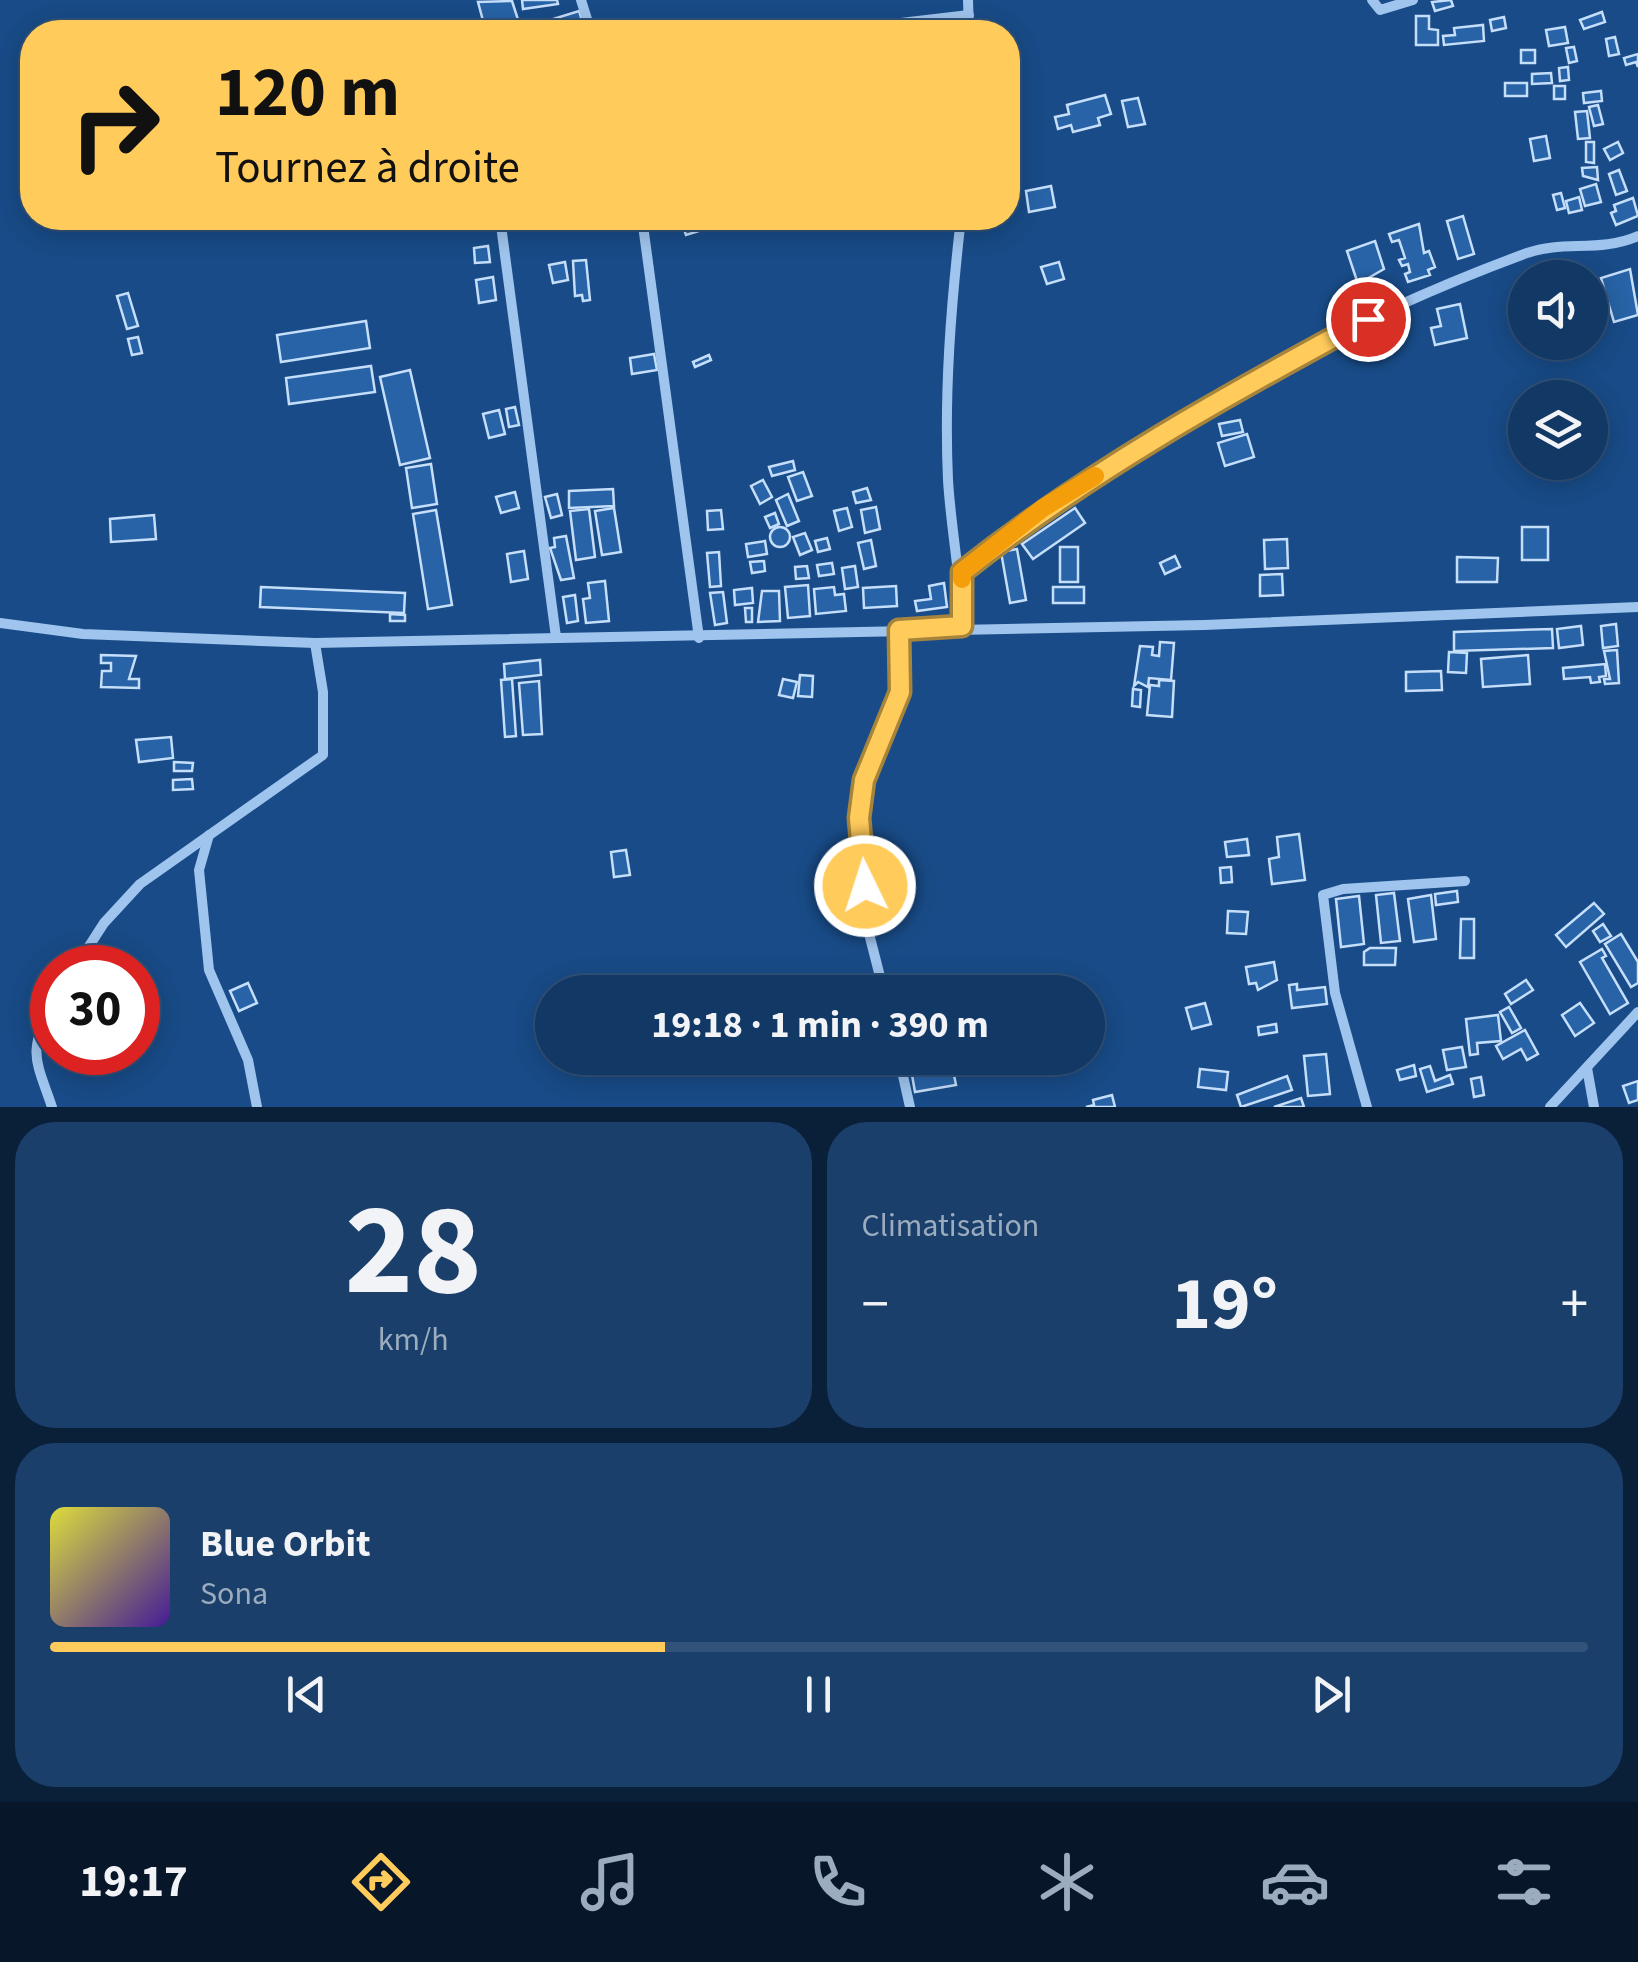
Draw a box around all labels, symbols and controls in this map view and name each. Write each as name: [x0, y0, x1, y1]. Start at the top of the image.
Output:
text: 120 m: [215, 43, 400, 143]
icon: right: [50, 60, 180, 190]
text: Tournez à droite: [215, 136, 520, 200]
map controls: [1508, 260, 1608, 480]
button: sound: [1508, 260, 1608, 360]
pin: [1326, 277, 1411, 362]
icon: arrive: [1341, 292, 1396, 347]
button: layers: [1508, 380, 1608, 480]
position arrow: [813, 834, 917, 938]
speed limit sign: 30: [30, 945, 160, 1075]
text: 19:18 · 1 min · 390 m: [651, 998, 989, 1052]
text: 28: [345, 1159, 482, 1344]
text: Climatisation: [862, 1203, 1039, 1249]
text: 19°: [1171, 1251, 1278, 1358]
text: −: [862, 1266, 889, 1344]
text: +: [1561, 1266, 1588, 1344]
text: km/h: [378, 1317, 449, 1363]
text: Blue Orbit: [200, 1517, 371, 1571]
text: Sona: [200, 1571, 268, 1617]
icon: previous: [279, 1667, 334, 1722]
icon: pause: [791, 1667, 846, 1722]
icon: next: [1304, 1667, 1359, 1722]
icon: directions: [346, 1847, 416, 1917]
icon: music: [575, 1847, 645, 1917]
icon: phone: [803, 1847, 873, 1917]
icon: climate: [1032, 1847, 1102, 1917]
icon: car: [1260, 1847, 1330, 1917]
icon: filters: [1489, 1847, 1559, 1917]
text: 19:17: [79, 1850, 188, 1914]

